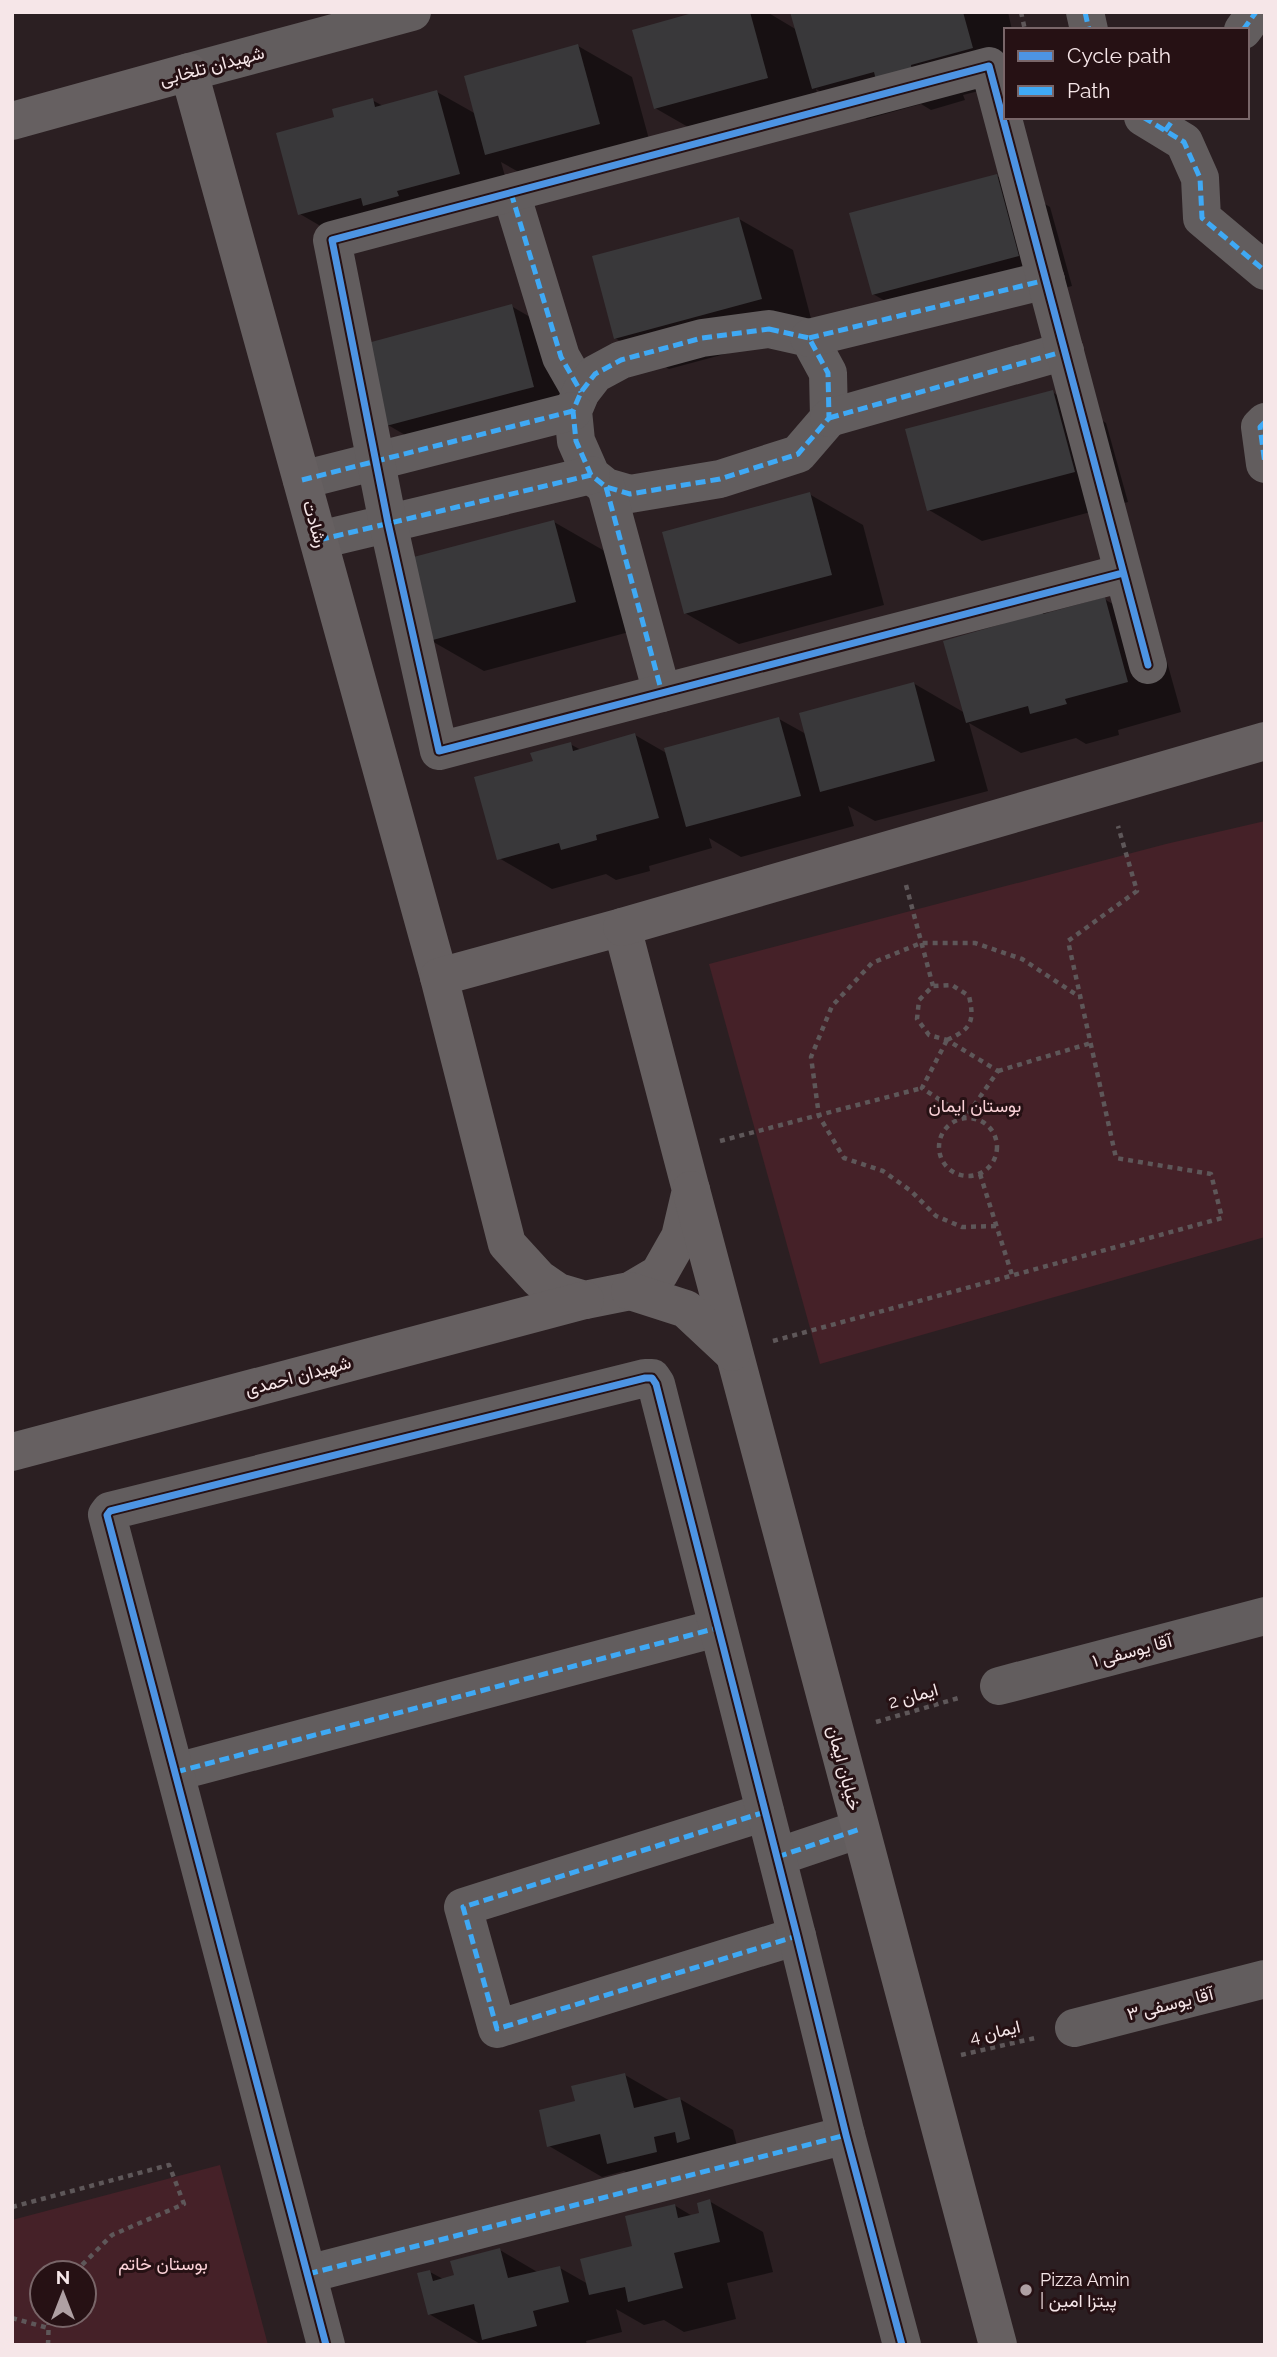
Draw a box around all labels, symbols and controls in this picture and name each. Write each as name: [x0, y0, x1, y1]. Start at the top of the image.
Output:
legend: [1004, 28, 1249, 119]
street label: شهیدان تلخابی: [157, 41, 267, 91]
text: Cycle path: [1067, 43, 1171, 68]
text: Path: [1067, 78, 1111, 103]
street label: رشادت: [298, 498, 332, 550]
park label: بوستان ایمان: [929, 1095, 1021, 1117]
street label: شهیدان احمدی: [242, 1351, 354, 1401]
street label: آقا یوسفی ۱: [1090, 1629, 1176, 1672]
street label: ایمان 2: [885, 1678, 940, 1713]
street label: خیابان ایمان: [823, 1723, 866, 1813]
street label: آقا یوسفی ۳: [1125, 1982, 1217, 2025]
street label: ایمان 4: [967, 2015, 1022, 2048]
park label: بوستان خاتم: [118, 2253, 208, 2276]
north arrow: [28, 2259, 98, 2329]
text: N: [56, 2266, 70, 2288]
place label: Pizza Amin | پیتزا امین: [1040, 2269, 1130, 2313]
marker: Pizza Amin | پیتزا امین: [1018, 2282, 1034, 2298]

